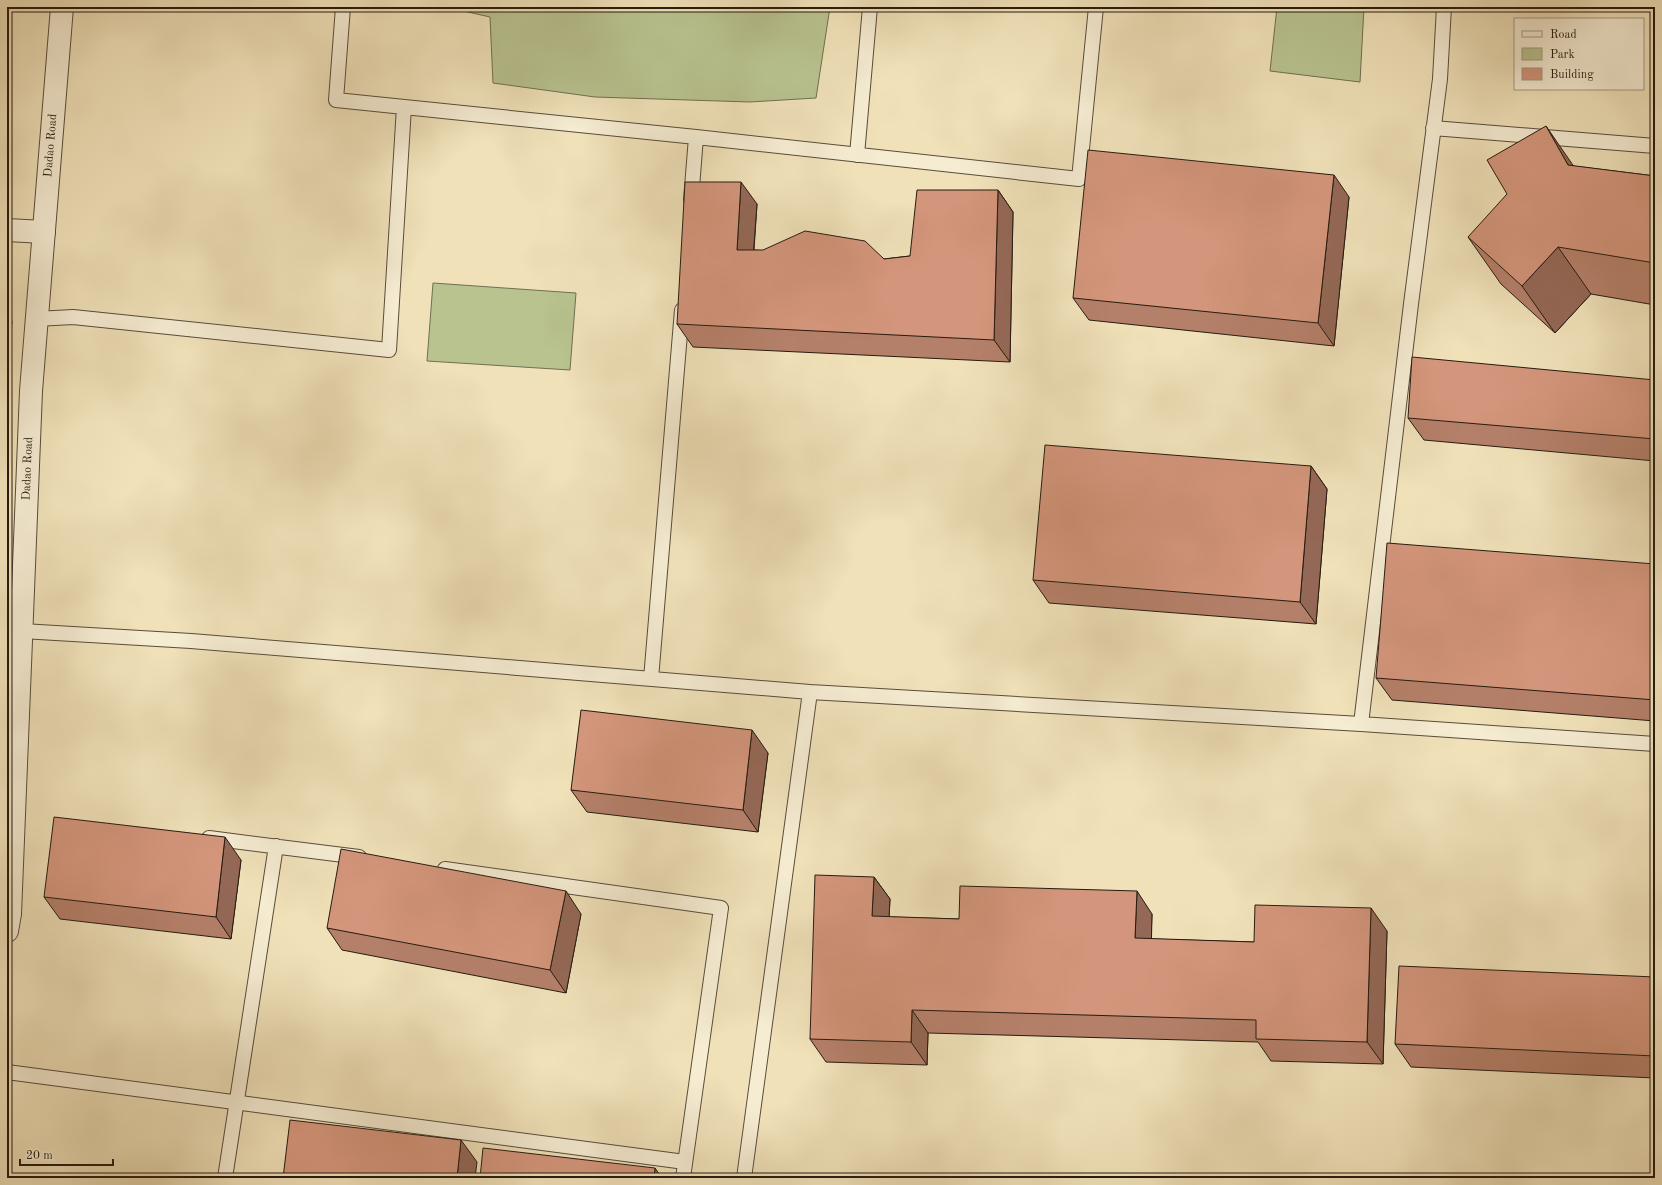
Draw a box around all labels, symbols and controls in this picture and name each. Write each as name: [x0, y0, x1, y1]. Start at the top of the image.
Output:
legend: [1514, 18, 1644, 90]
text: Road: [1550, 29, 1577, 41]
text: Park: [1550, 49, 1575, 61]
text: Building: [1550, 69, 1594, 81]
street label: Dadao Road: [42, 113, 59, 178]
street label: Dadao Road: [21, 437, 35, 501]
scale bar: [20, 1141, 113, 1167]
text: 20 m: [26, 1150, 53, 1162]

